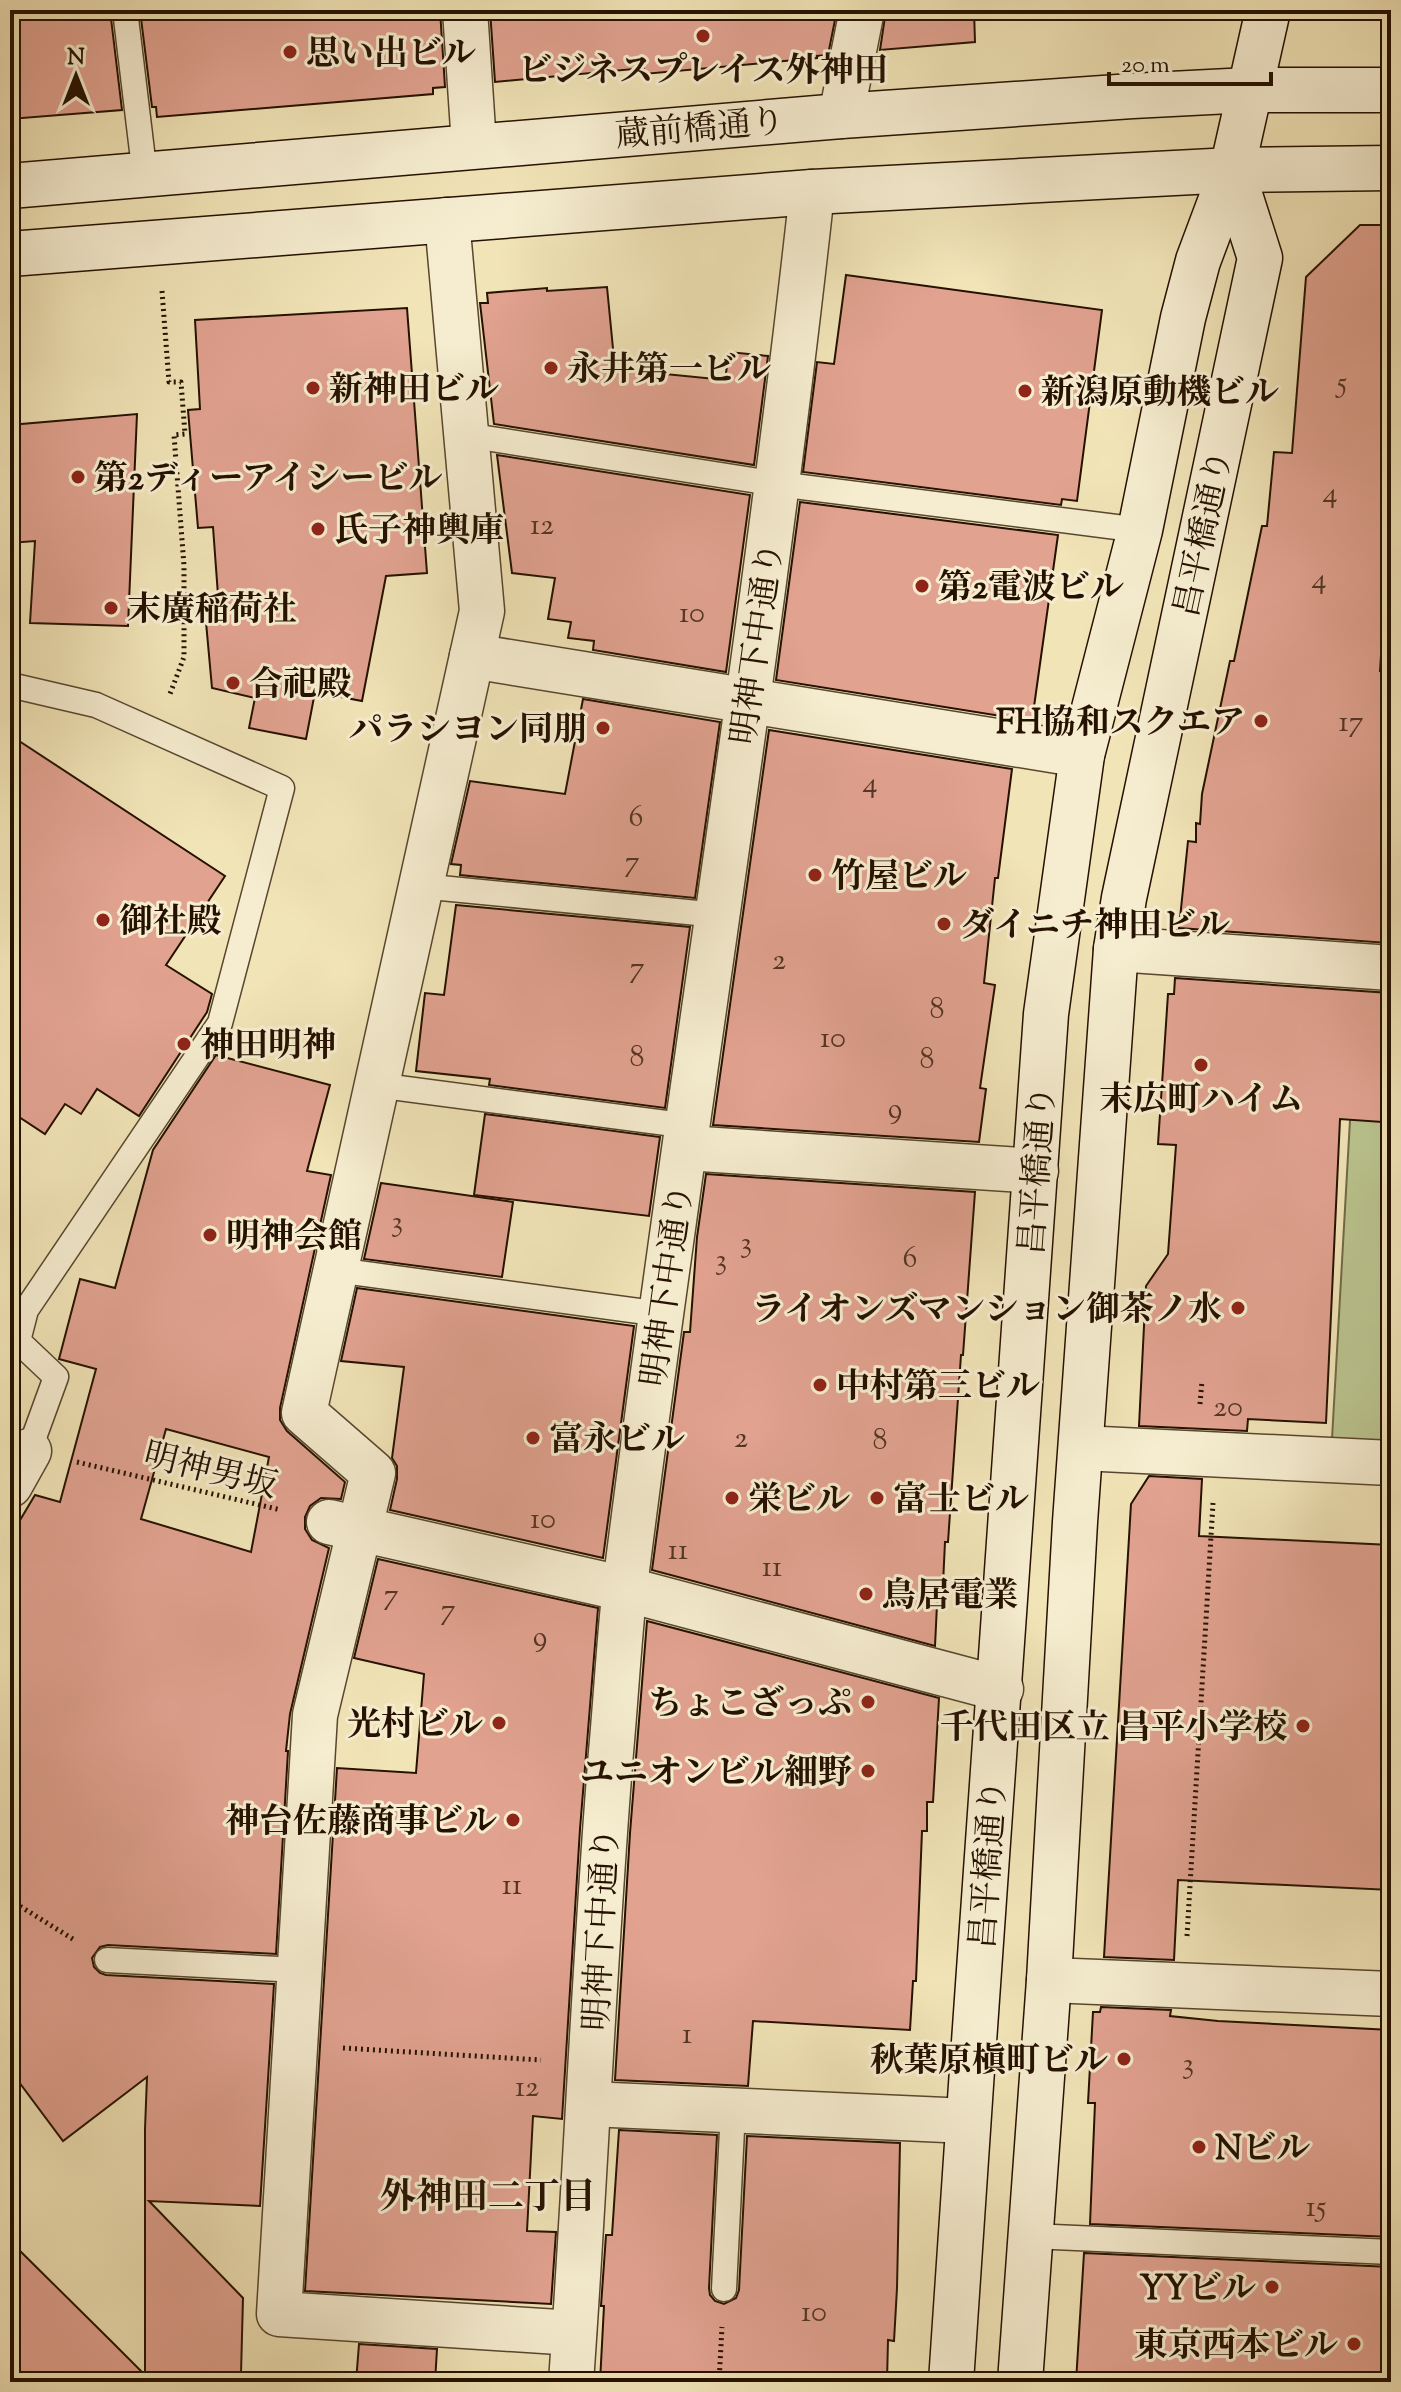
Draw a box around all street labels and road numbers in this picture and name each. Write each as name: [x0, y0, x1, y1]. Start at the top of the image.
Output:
street label: 蔵前橋通り: [613, 99, 787, 162]
street label: 昌平橋通り: [1164, 445, 1247, 622]
street label: 明神下中通り: [721, 539, 798, 748]
street label: 昌平橋通り: [1009, 1084, 1070, 1257]
street label: 明神下中通り: [631, 1181, 708, 1390]
street label: 明神男坂: [138, 1432, 282, 1513]
street label: 昌平橋通り: [960, 1778, 1021, 1951]
street label: 明神下中通り: [574, 1826, 633, 2032]

